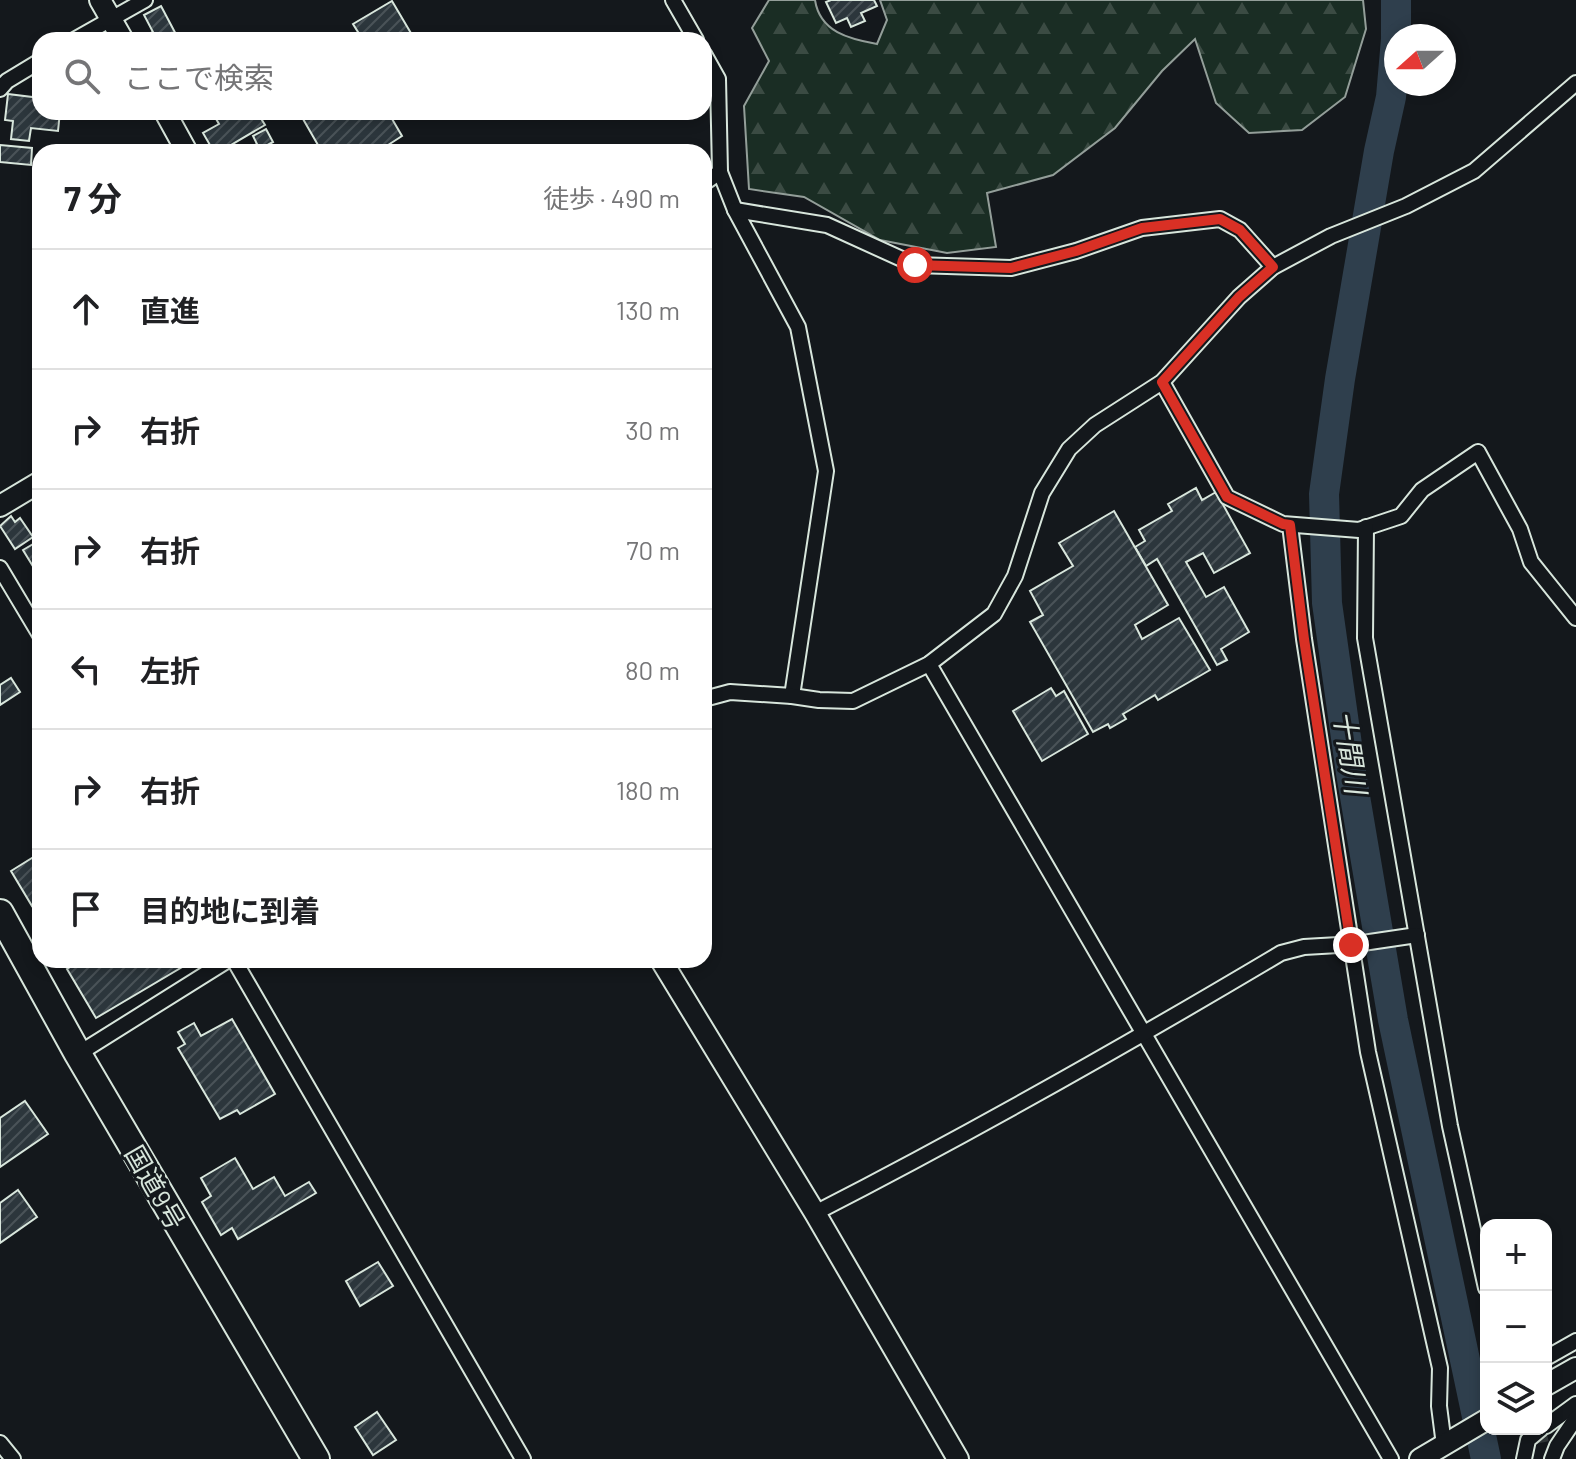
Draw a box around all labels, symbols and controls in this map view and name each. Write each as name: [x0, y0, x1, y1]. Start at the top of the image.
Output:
north arrow: [1384, 24, 1456, 96]
search box: [32, 32, 712, 120]
icon: search: [60, 54, 104, 98]
text: ここで検索: [124, 59, 274, 95]
text: 7 分: [64, 177, 122, 218]
text: 徒歩 · 490 m: [543, 182, 680, 213]
route start: [897, 247, 933, 283]
icon: ahead: [64, 287, 108, 331]
text: 直進: [140, 292, 200, 328]
text: 130 m: [616, 294, 680, 325]
icon: right: [64, 407, 108, 451]
text: 右折: [140, 412, 200, 448]
text: 30 m: [625, 414, 680, 445]
icon: right: [64, 527, 108, 571]
text: 右折: [140, 532, 200, 568]
text: 70 m: [626, 534, 680, 565]
icon: left: [64, 647, 108, 691]
text: 左折: [140, 652, 200, 688]
text: 80 m: [625, 654, 680, 685]
water label: 十間川: [1328, 708, 1375, 799]
icon: right: [64, 767, 108, 811]
text: 右折: [140, 772, 200, 808]
text: 180 m: [616, 774, 680, 805]
icon: arrive: [64, 887, 108, 931]
text: 目的地に到着: [140, 892, 320, 928]
route end: [1333, 927, 1369, 963]
street label: 国道9号: [120, 1140, 192, 1234]
map controls: [1480, 1219, 1552, 1435]
button: +: [1480, 1219, 1552, 1291]
button: −: [1480, 1291, 1552, 1363]
button: layers: [1480, 1363, 1552, 1435]

